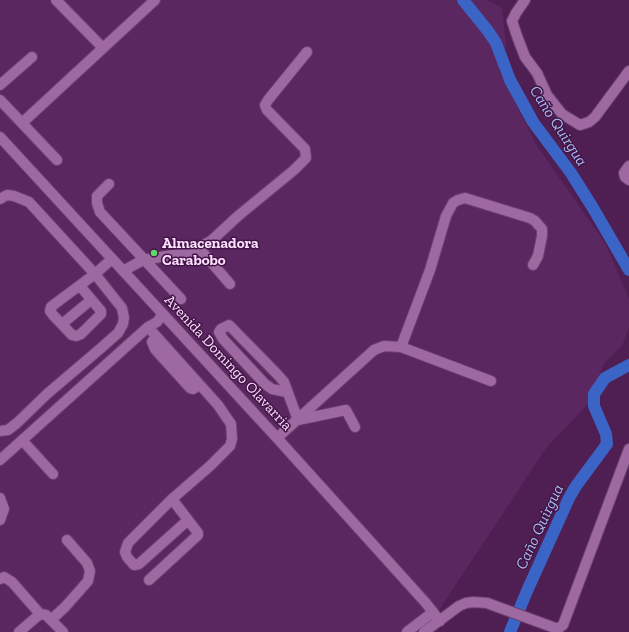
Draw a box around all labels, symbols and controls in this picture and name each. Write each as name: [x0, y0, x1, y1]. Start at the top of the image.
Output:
water label: Caño Quirgua: [525, 82, 591, 170]
place label: Almacenadora Carabobo: [162, 235, 259, 270]
marker: Almacenadora Carabobo: [149, 248, 159, 258]
street label: Avenida Domingo Olavarria: [160, 291, 296, 435]
water label: Caño Quirgua: [512, 481, 568, 573]

